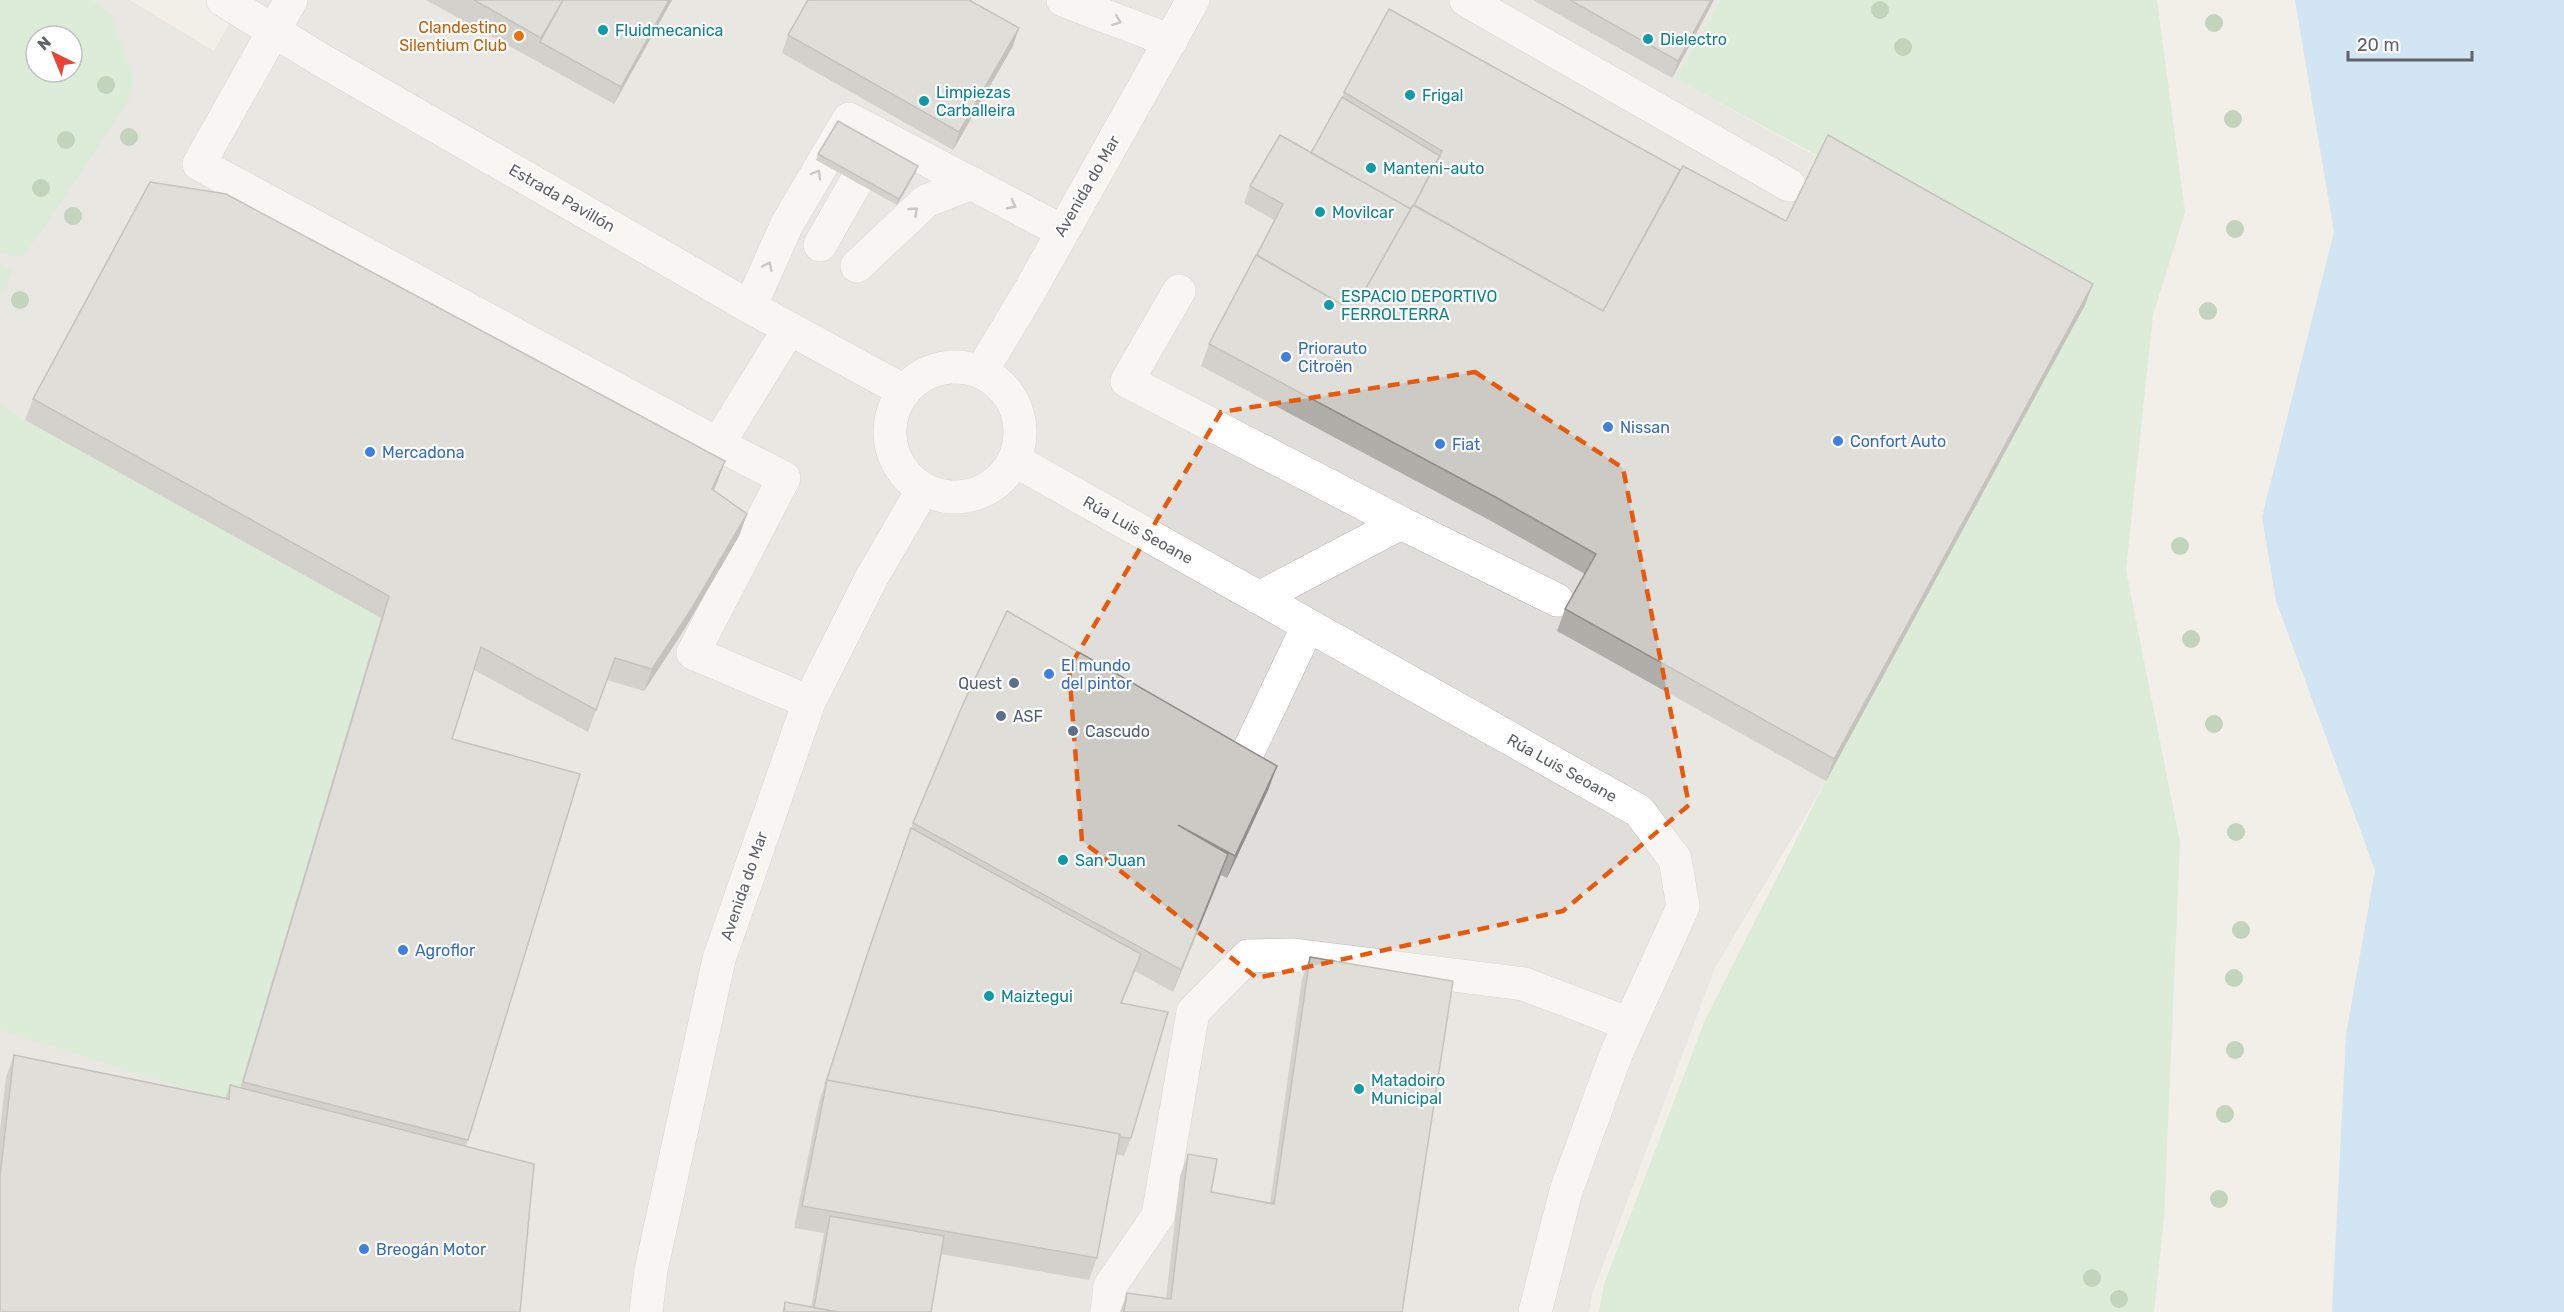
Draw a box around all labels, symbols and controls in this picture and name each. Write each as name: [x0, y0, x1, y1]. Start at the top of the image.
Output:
one-way arrow: [1111, 13, 1122, 26]
place label: Clandestino Silentium Club: [399, 18, 507, 55]
place label: Fluidmecanica: [615, 21, 723, 40]
marker: Fluidmecanica: [596, 23, 610, 37]
north arrow: [24, 24, 84, 84]
scale bar: [2348, 24, 2472, 62]
marker: Clandestino Silentium Club: [512, 29, 526, 43]
place label: Dielectro: [1660, 30, 1727, 49]
marker: Dielectro: [1641, 32, 1655, 46]
text: N: [33, 33, 55, 54]
text: 20 m: [2357, 34, 2399, 56]
place label: Limpiezas Carballeira: [936, 83, 1015, 120]
place label: Frigal: [1422, 86, 1463, 105]
marker: Frigal: [1403, 88, 1417, 102]
marker: Limpiezas Carballeira: [917, 94, 931, 108]
street label: Avenida do Mar: [1050, 132, 1124, 240]
place label: Manteni-auto: [1383, 159, 1484, 178]
street label: Estrada Pavillón: [506, 160, 618, 236]
marker: Manteni-auto: [1364, 161, 1378, 175]
one-way arrow: [809, 170, 821, 180]
one-way arrow: [1006, 197, 1017, 209]
place label: Movilcar: [1332, 203, 1394, 222]
marker: Movilcar: [1313, 205, 1327, 219]
one-way arrow: [907, 208, 918, 219]
one-way arrow: [761, 261, 773, 272]
place label: ESPACIO DEPORTIVO FERROLTERRA: [1341, 287, 1497, 324]
marker: ESPACIO DEPORTIVO FERROLTERRA: [1322, 298, 1336, 312]
place label: Priorauto Citroën: [1298, 339, 1367, 376]
marker: Priorauto Citroën: [1279, 350, 1293, 364]
place label: Nissan: [1620, 418, 1670, 437]
marker: Nissan: [1601, 420, 1615, 434]
place label: Confort Auto: [1850, 432, 1946, 451]
marker: Confort Auto: [1831, 434, 1845, 448]
place label: Fiat: [1452, 435, 1480, 454]
marker: Fiat: [1433, 437, 1447, 451]
place label: Mercadona: [382, 443, 464, 462]
marker: Mercadona: [363, 445, 377, 459]
street label: Rúa Luis Seoane: [1080, 492, 1196, 568]
place label: El mundo del pintor: [1061, 656, 1132, 693]
marker: El mundo del pintor: [1042, 667, 1056, 681]
place label: Quest: [958, 674, 1002, 693]
marker: Quest: [1007, 676, 1021, 690]
place label: ASF: [1013, 707, 1043, 726]
marker: ASF: [994, 709, 1008, 723]
place label: Cascudo: [1085, 722, 1150, 741]
marker: Cascudo: [1066, 724, 1080, 738]
street label: Rúa Luis Seoane: [1504, 730, 1620, 806]
street label: Avenida do Mar: [716, 829, 772, 943]
place label: San Juan: [1075, 851, 1146, 870]
marker: San Juan: [1056, 853, 1070, 867]
place label: Agroflor: [415, 941, 475, 960]
marker: Agroflor: [396, 943, 410, 957]
place label: Maiztegui: [1001, 987, 1073, 1006]
marker: Maiztegui: [982, 989, 996, 1003]
place label: Matadoiro Municipal: [1371, 1071, 1445, 1108]
marker: Matadoiro Municipal: [1352, 1082, 1366, 1096]
place label: Breogán Motor: [376, 1240, 486, 1259]
marker: Breogán Motor: [357, 1242, 371, 1256]

